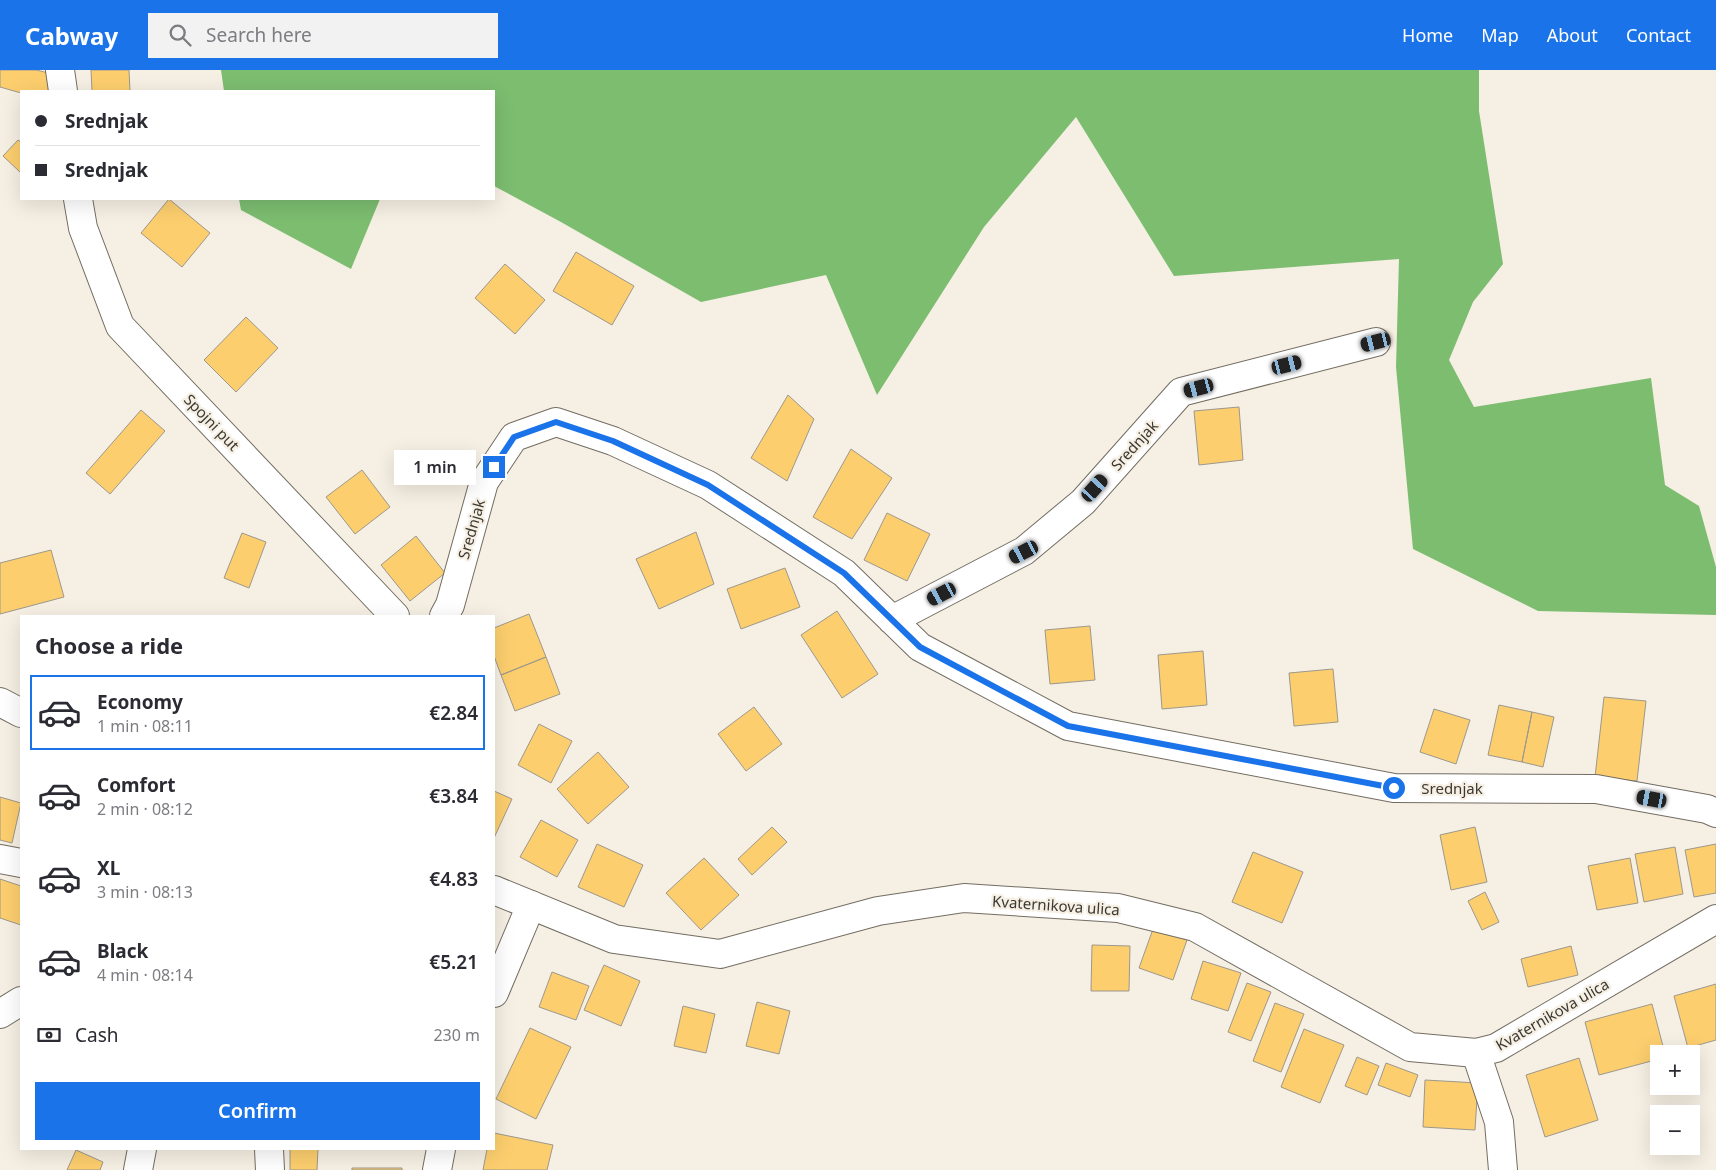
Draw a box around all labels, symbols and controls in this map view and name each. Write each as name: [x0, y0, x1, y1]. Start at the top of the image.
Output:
search box: [148, 13, 498, 58]
text: Cabway: [25, 19, 118, 52]
icon: search: [166, 21, 194, 49]
text: Search here: [206, 22, 312, 48]
text: Home: [1402, 23, 1453, 47]
text: Map: [1481, 23, 1519, 47]
text: About: [1547, 23, 1598, 47]
text: Contact: [1626, 23, 1691, 47]
text: Srednjak: [65, 108, 148, 134]
text: Srednjak: [65, 157, 148, 183]
car: [1359, 331, 1392, 353]
car: [1270, 354, 1303, 376]
car: [1182, 377, 1215, 399]
street label: Spojni put: [180, 389, 244, 455]
street label: Srednjak: [1106, 415, 1162, 475]
callout: 1 min: [394, 450, 476, 484]
text: 1 min: [413, 456, 457, 478]
route end: [483, 456, 505, 478]
car: [1079, 472, 1110, 504]
street label: Srednjak: [453, 497, 489, 561]
car: [1007, 539, 1040, 565]
car: [925, 580, 958, 608]
text: Choose a ride: [35, 630, 183, 660]
text: Economy: [97, 689, 183, 715]
icon: car: [37, 690, 82, 735]
text: €2.84: [429, 700, 478, 726]
text: 1 min · 08:11: [97, 715, 193, 737]
text: Comfort: [97, 772, 176, 798]
icon: car: [37, 773, 82, 818]
route start: [1383, 777, 1405, 799]
street label: Srednjak: [1421, 778, 1483, 798]
text: €3.84: [429, 783, 478, 809]
car: [1635, 789, 1668, 809]
text: 2 min · 08:12: [97, 798, 193, 820]
text: XL: [97, 855, 120, 881]
icon: car: [37, 856, 82, 901]
text: €4.83: [429, 866, 478, 892]
text: 3 min · 08:13: [97, 881, 193, 903]
street label: Kvaternikova ulica: [992, 891, 1120, 919]
text: Black: [97, 938, 148, 964]
icon: car: [37, 939, 82, 984]
text: €5.21: [429, 949, 478, 975]
text: 4 min · 08:14: [97, 964, 193, 986]
street label: Kvaternikova ulica: [1492, 973, 1612, 1055]
icon: cash: [35, 1021, 63, 1049]
text: Cash: [75, 1022, 119, 1048]
text: 230 m: [433, 1024, 480, 1046]
map controls: [1650, 1045, 1700, 1155]
button: +: [1650, 1045, 1700, 1095]
button: Confirm: [35, 1082, 480, 1140]
button: −: [1650, 1105, 1700, 1155]

